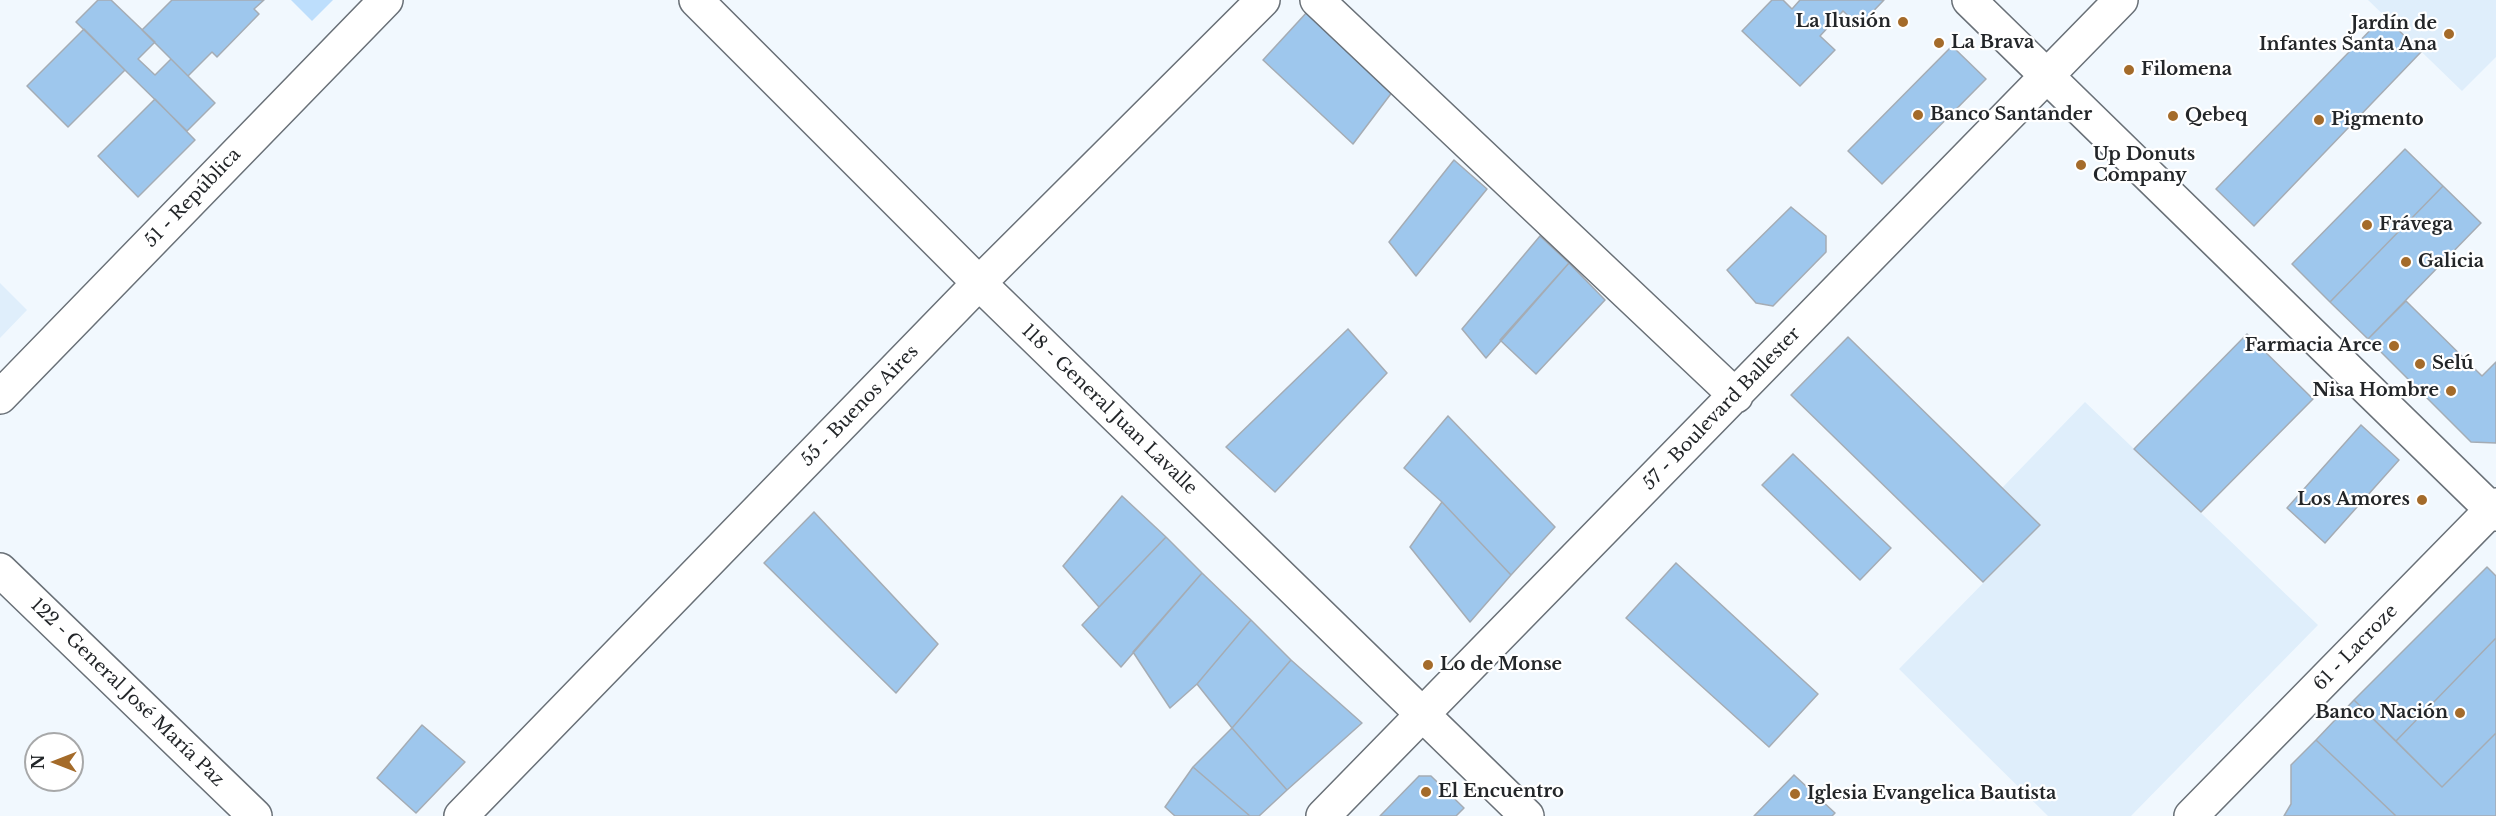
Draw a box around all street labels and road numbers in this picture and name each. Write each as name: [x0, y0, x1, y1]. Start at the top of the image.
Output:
street label: 51 - República: [140, 144, 246, 252]
street label: 118 - General Juan Lavalle: [1017, 320, 1201, 500]
street label: 57 - Boulevard Ballester: [1639, 323, 1805, 495]
street label: 55 - Buenos Aires: [797, 341, 923, 471]
street label: 122 - General José María Paz: [26, 595, 228, 791]
street label: 61 - Lacroze: [2310, 600, 2402, 696]

